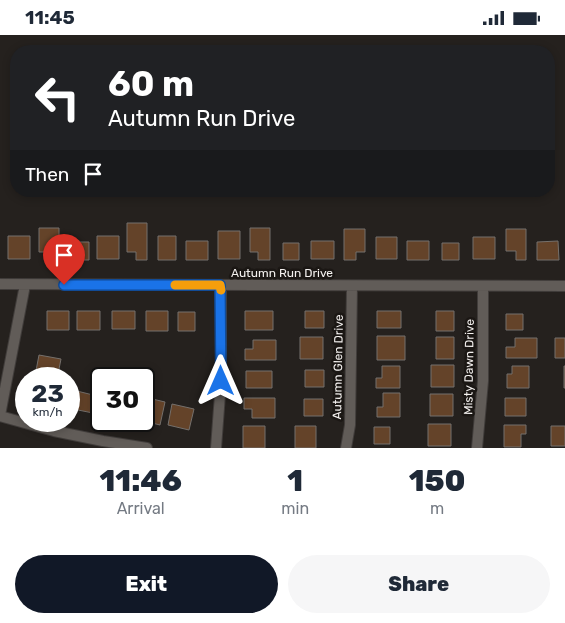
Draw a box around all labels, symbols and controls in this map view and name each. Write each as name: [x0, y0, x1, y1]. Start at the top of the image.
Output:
text: 11:45: [25, 6, 75, 29]
text: 60 m: [108, 63, 194, 105]
icon: left: [25, 65, 90, 130]
text: Autumn Run Drive: [108, 105, 295, 132]
icon: arrive: [79, 160, 107, 188]
text: Then: [25, 163, 69, 186]
pin: [43, 234, 85, 285]
icon: arrive: [50, 241, 78, 269]
street label: Autumn Run Drive: [231, 266, 333, 280]
street label: Autumn Glen Drive: [330, 314, 346, 420]
street label: Misty Dawn Drive: [461, 319, 477, 415]
position arrow: [194, 354, 246, 406]
speed limit sign: 30: [90, 367, 155, 432]
text: 23: [31, 379, 64, 408]
text: km/h: [33, 405, 62, 419]
text: 11:46: [100, 463, 182, 499]
text: 1: [287, 463, 303, 499]
text: 150: [409, 463, 465, 499]
text: Arrival: [117, 499, 165, 518]
text: min: [281, 499, 309, 518]
text: m: [430, 499, 444, 518]
button: Exit: [15, 555, 278, 613]
button: Share: [288, 555, 550, 613]

